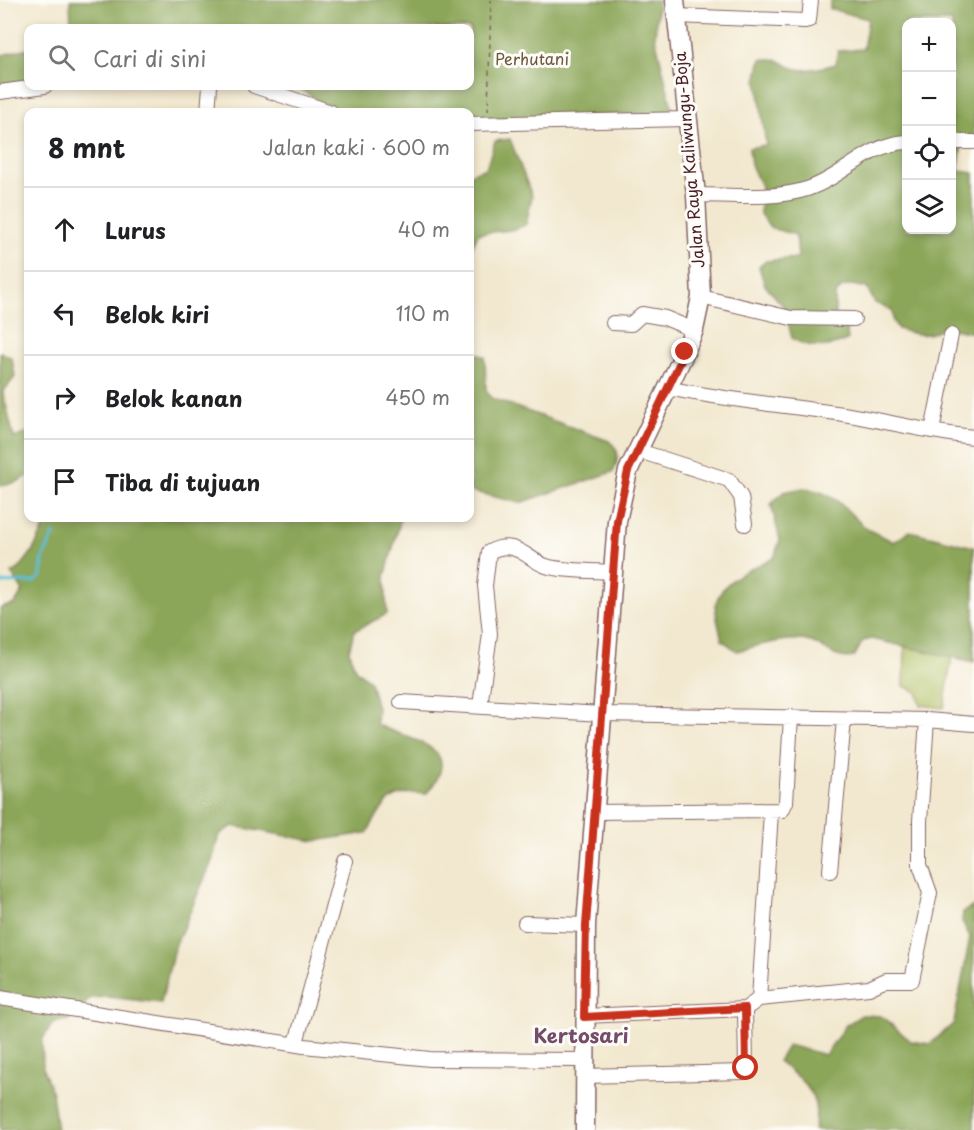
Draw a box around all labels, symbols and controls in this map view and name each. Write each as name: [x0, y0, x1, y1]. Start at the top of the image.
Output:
map controls: [902, 18, 956, 234]
button: +: [902, 18, 956, 72]
search box: [24, 24, 474, 90]
icon: search: [45, 41, 78, 74]
text: Cari di sini: [93, 41, 206, 74]
park label: Perhutani: [495, 46, 569, 70]
street label: Jalan Raya Kaliwungu-Boja: [667, 51, 709, 269]
button: −: [902, 72, 956, 126]
button: locate: [902, 126, 956, 180]
text: 8 mnt: [48, 128, 125, 167]
text: Jalan kaki · 600 m: [262, 132, 450, 162]
button: layers: [902, 180, 956, 234]
icon: ahead: [48, 213, 81, 246]
text: Lurus: [105, 213, 166, 246]
text: 40 m: [398, 214, 450, 244]
icon: left: [48, 297, 81, 330]
text: Belok kiri: [105, 297, 209, 330]
text: 110 m: [396, 298, 450, 328]
route end: [671, 338, 697, 364]
icon: right: [48, 381, 81, 414]
text: Belok kanan: [105, 381, 242, 414]
text: 450 m: [385, 382, 450, 412]
icon: arrive: [48, 465, 81, 498]
text: Tiba di tujuan: [105, 465, 260, 498]
district label: Kertosari: [534, 1020, 629, 1050]
route start: [732, 1054, 758, 1080]

